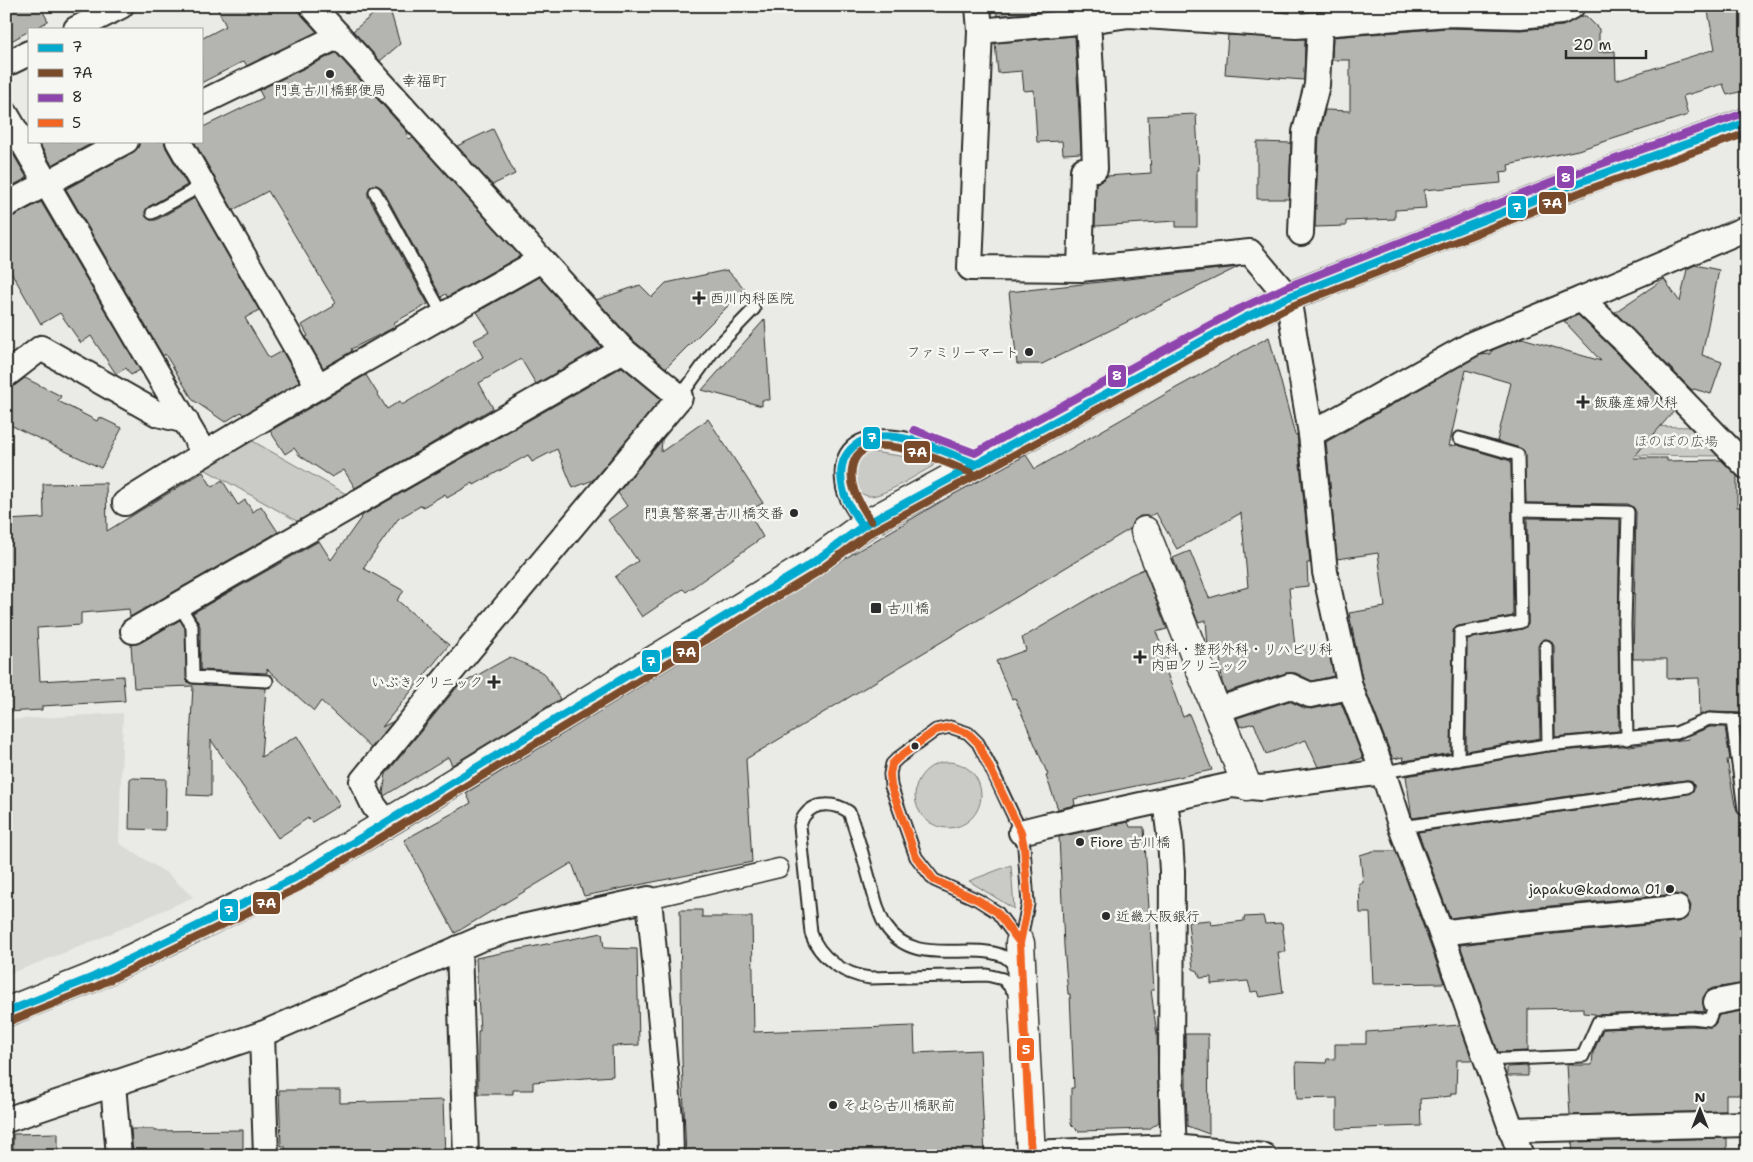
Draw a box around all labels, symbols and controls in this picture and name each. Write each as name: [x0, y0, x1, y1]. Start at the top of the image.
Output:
legend: [28, 28, 202, 142]
scale bar: [1566, 28, 1646, 60]
text: 20 m: [1573, 35, 1612, 55]
text: 7: [72, 37, 83, 57]
text: 7A: [72, 63, 93, 83]
marker: 門真古川橋郵便局: [324, 68, 336, 80]
district label: 幸福町: [401, 71, 447, 91]
place label: 門真古川橋郵便局: [274, 81, 386, 99]
text: 8: [72, 87, 83, 107]
text: 5: [72, 113, 81, 133]
line badge: 8: [1556, 165, 1575, 189]
text: 8: [1561, 168, 1571, 186]
line badge: 7A: [1538, 191, 1567, 215]
text: 7A: [1542, 194, 1562, 212]
line badge: 7: [1507, 195, 1527, 219]
text: 7: [1512, 198, 1522, 216]
place label: 西川内科医院: [710, 289, 794, 307]
marker: 西川内科医院: [692, 291, 706, 305]
place label: ファミリーマート: [907, 343, 1019, 361]
marker: ファミリーマート: [1023, 346, 1035, 358]
line badge: 8: [1107, 364, 1127, 388]
text: 8: [1112, 366, 1122, 384]
place label: 飯藤産婦人科: [1594, 393, 1678, 411]
marker: 飯藤産婦人科: [1576, 395, 1590, 409]
line badge: 7: [862, 426, 881, 450]
text: 7: [867, 428, 877, 446]
park label: ほのぼの広場: [1634, 432, 1718, 450]
line badge: 7A: [903, 440, 931, 464]
text: 7A: [907, 443, 927, 461]
place label: 門真警察署古川橋交番: [644, 504, 784, 522]
marker: 門真警察署古川橋交番: [788, 507, 800, 519]
place label: 古川橋: [887, 599, 929, 617]
marker: 古川橋: [869, 601, 883, 615]
line badge: 7A: [672, 640, 700, 664]
place label: 内科・整形外科・リハビリ科 内田クリニック: [1151, 640, 1333, 674]
text: 7A: [676, 643, 696, 661]
line badge: 7: [641, 649, 661, 673]
marker: 内科・整形外科・リハビリ科 内田クリニック: [1133, 650, 1147, 664]
text: 7: [646, 652, 656, 670]
place label: いぶきクリニック: [371, 673, 483, 691]
marker: いぶきクリニック: [487, 675, 501, 689]
unlabelled marker: [910, 741, 920, 751]
place label: Fiore 古川橋: [1090, 833, 1170, 851]
marker: Fiore 古川橋: [1074, 836, 1086, 848]
place label: japaku@kadoma 01: [1528, 880, 1660, 898]
marker: japaku@kadoma 01: [1664, 883, 1676, 895]
line badge: 7A: [252, 891, 281, 915]
text: 7A: [256, 894, 276, 912]
line badge: 7: [219, 898, 239, 922]
text: 7: [224, 901, 234, 919]
place label: 近畿大阪銀行: [1116, 907, 1200, 925]
marker: 近畿大阪銀行: [1100, 910, 1112, 922]
line badge: 5: [1016, 1037, 1035, 1062]
text: 5: [1022, 1040, 1031, 1058]
north arrow: [1676, 1084, 1726, 1134]
text: N: [1694, 1088, 1706, 1106]
place label: そよら古川橋駅前: [843, 1096, 955, 1114]
marker: そよら古川橋駅前: [827, 1099, 839, 1111]

